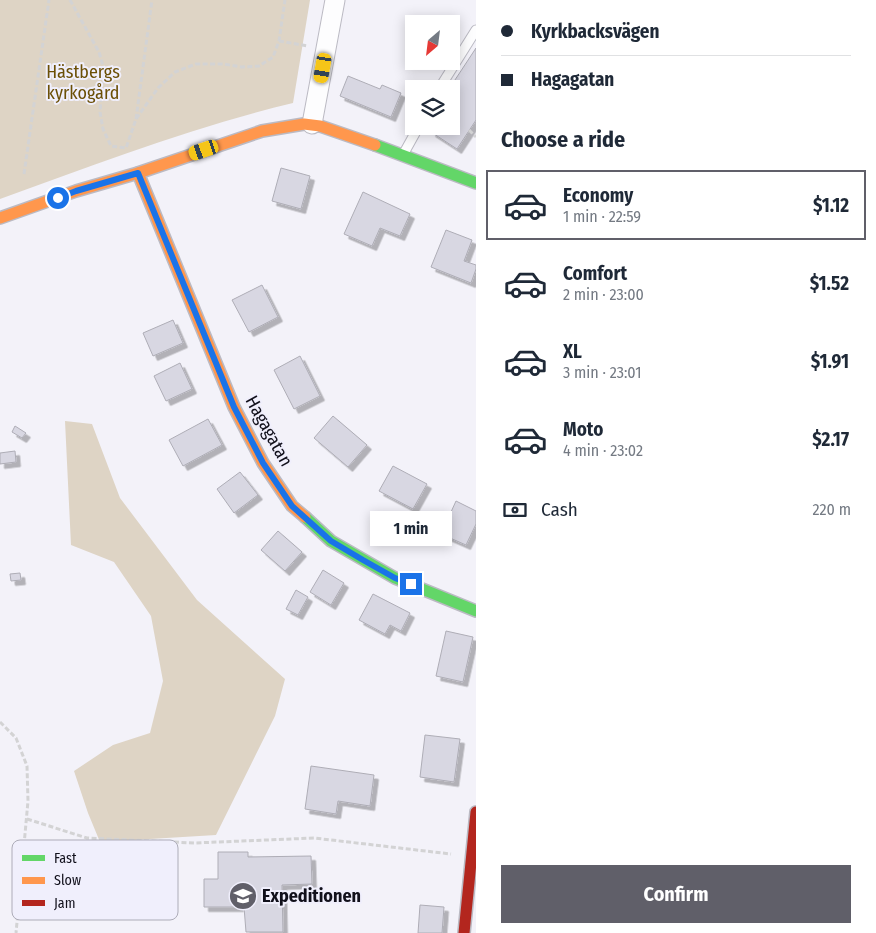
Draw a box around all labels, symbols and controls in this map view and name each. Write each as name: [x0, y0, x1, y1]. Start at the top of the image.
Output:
north arrow: [405, 15, 460, 70]
map controls: [405, 15, 460, 135]
text: Kyrkbacksvägen: [531, 20, 659, 43]
car: [313, 52, 332, 84]
park label: Hästbergs kyrkogård: [46, 61, 120, 104]
text: Hagagatan: [531, 68, 614, 91]
button: layers: [405, 80, 460, 135]
text: Choose a ride: [501, 126, 625, 153]
car: [187, 138, 220, 162]
icon: car: [503, 183, 548, 228]
text: Economy: [563, 184, 633, 207]
route start: [47, 187, 69, 209]
text: $1.12: [813, 194, 849, 217]
text: 1 min · 22:59: [563, 207, 641, 226]
icon: car: [503, 261, 548, 306]
text: Comfort: [563, 262, 627, 285]
text: $1.52: [810, 272, 849, 295]
text: 2 min · 23:00: [563, 285, 644, 304]
icon: car: [503, 339, 548, 384]
text: XL: [563, 340, 582, 363]
text: $1.91: [811, 350, 849, 373]
text: 3 min · 23:01: [563, 363, 641, 382]
street label: Hagagatan: [241, 392, 297, 470]
icon: car: [503, 417, 548, 462]
text: Moto: [563, 418, 603, 441]
text: $2.17: [812, 428, 849, 451]
text: 4 min · 23:02: [563, 441, 643, 460]
icon: cash: [501, 496, 529, 524]
text: Cash: [541, 498, 578, 521]
text: 220 m: [812, 500, 851, 519]
callout: 1 min: [370, 512, 452, 546]
text: 1 min: [394, 519, 428, 538]
route end: [400, 573, 422, 595]
legend: [12, 840, 178, 920]
text: Fast: [54, 850, 77, 867]
button: Confirm: [501, 865, 851, 923]
text: Slow: [54, 872, 81, 889]
school or university icon: Expeditionen: [228, 881, 258, 911]
place label: Expeditionen: [262, 885, 361, 907]
text: Jam: [54, 895, 75, 912]

